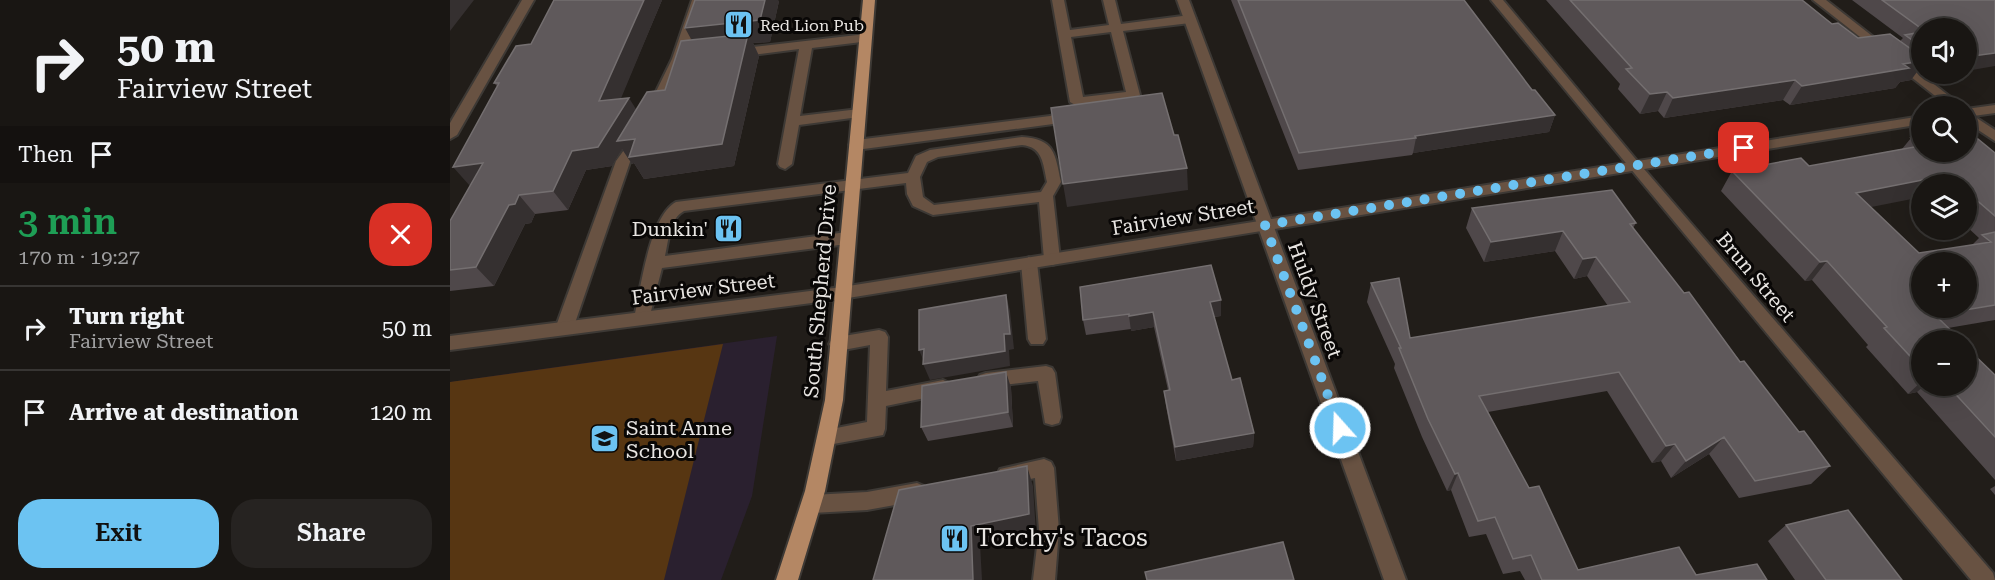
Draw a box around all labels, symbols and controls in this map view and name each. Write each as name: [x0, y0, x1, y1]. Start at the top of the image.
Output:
restaurant icon: Red Lion Pub: [723, 9, 755, 41]
place label: Red Lion Pub: [760, 16, 864, 35]
map controls: [1911, 18, 1977, 396]
button: sound: [1911, 18, 1977, 84]
text: 50 m: [117, 23, 215, 72]
icon: right: [18, 24, 96, 102]
text: Fairview Street: [117, 73, 312, 105]
button: search: [1911, 96, 1977, 162]
pin: [1718, 122, 1769, 173]
icon: arrive: [1727, 131, 1760, 164]
icon: arrive: [85, 138, 118, 171]
text: Then: [18, 142, 73, 167]
button: layers: [1911, 174, 1977, 240]
street label: South Shepherd Drive: [799, 183, 841, 399]
street label: Fairview Street: [1110, 194, 1257, 240]
text: 3 min: [18, 201, 117, 243]
button: close: [369, 203, 432, 266]
restaurant icon: Dunkin': [713, 213, 745, 245]
place label: Dunkin': [632, 217, 708, 241]
street label: Brun Street: [1712, 227, 1801, 327]
street label: Huldy Street: [1283, 238, 1347, 362]
text: 170 m · 19:27: [18, 245, 140, 269]
button: +: [1911, 252, 1977, 318]
street label: Fairview Street: [630, 268, 777, 310]
text: Turn right: [69, 304, 184, 329]
icon: right: [18, 312, 51, 345]
text: 50 m: [382, 316, 432, 341]
text: Fairview Street: [69, 329, 214, 353]
button: −: [1911, 330, 1977, 396]
icon: arrive: [18, 396, 51, 429]
position arrow: [1308, 396, 1372, 460]
text: Arrive at destination: [69, 400, 298, 425]
text: 120 m: [369, 400, 432, 425]
place label: Saint Anne School: [626, 416, 732, 463]
school or university icon: Saint Anne School: [589, 423, 621, 455]
button: Exit: [18, 499, 219, 568]
button: Share: [231, 499, 432, 568]
restaurant icon: Torchy's Tacos: [939, 522, 971, 554]
place label: Torchy's Tacos: [976, 524, 1148, 552]

